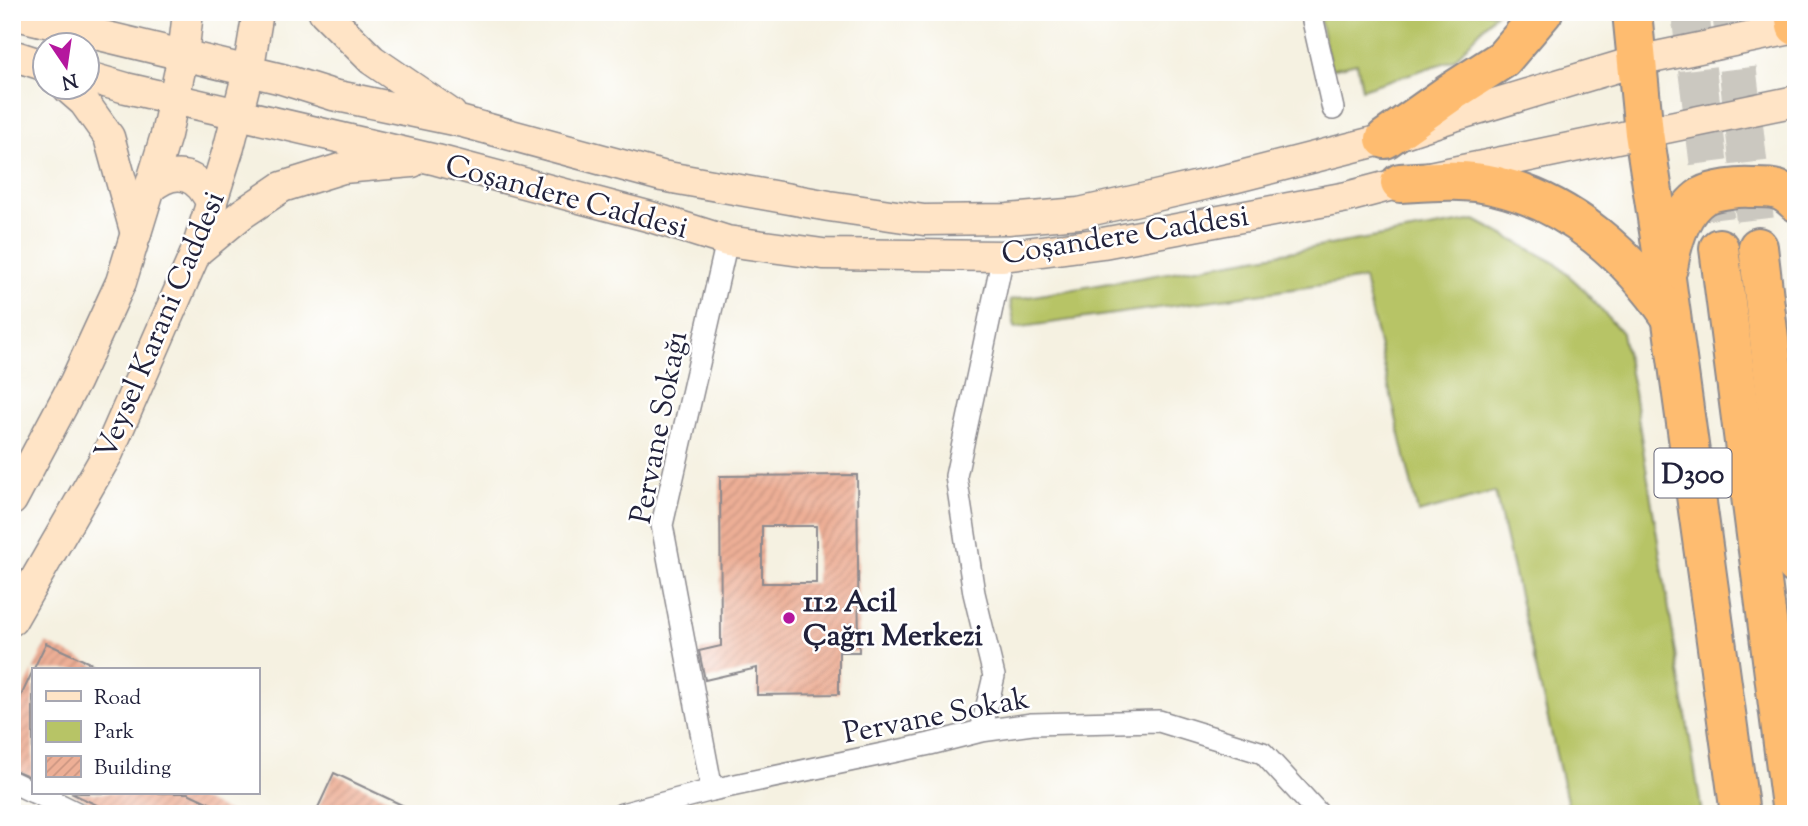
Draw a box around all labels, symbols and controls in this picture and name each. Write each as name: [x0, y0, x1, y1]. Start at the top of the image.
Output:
north arrow: [32, 32, 102, 102]
text: N: [59, 65, 80, 95]
street label: Coşandere Caddesi: [440, 145, 693, 252]
street label: Veysel Karani Caddesi: [85, 185, 237, 467]
street label: Coşandere Caddesi: [999, 196, 1252, 277]
street label: Pervane Sokağı: [621, 328, 700, 527]
road number: D300: [1654, 448, 1732, 498]
place label: 112 Acil Çağrı Merkezi: [803, 582, 983, 659]
marker: 112 Acil Çağrı Merkezi: [781, 610, 797, 626]
legend: [32, 668, 259, 794]
street label: Pervane Sokak: [840, 678, 1033, 757]
text: Road: [94, 684, 141, 714]
text: Park: [94, 718, 135, 748]
text: Building: [94, 754, 171, 784]

